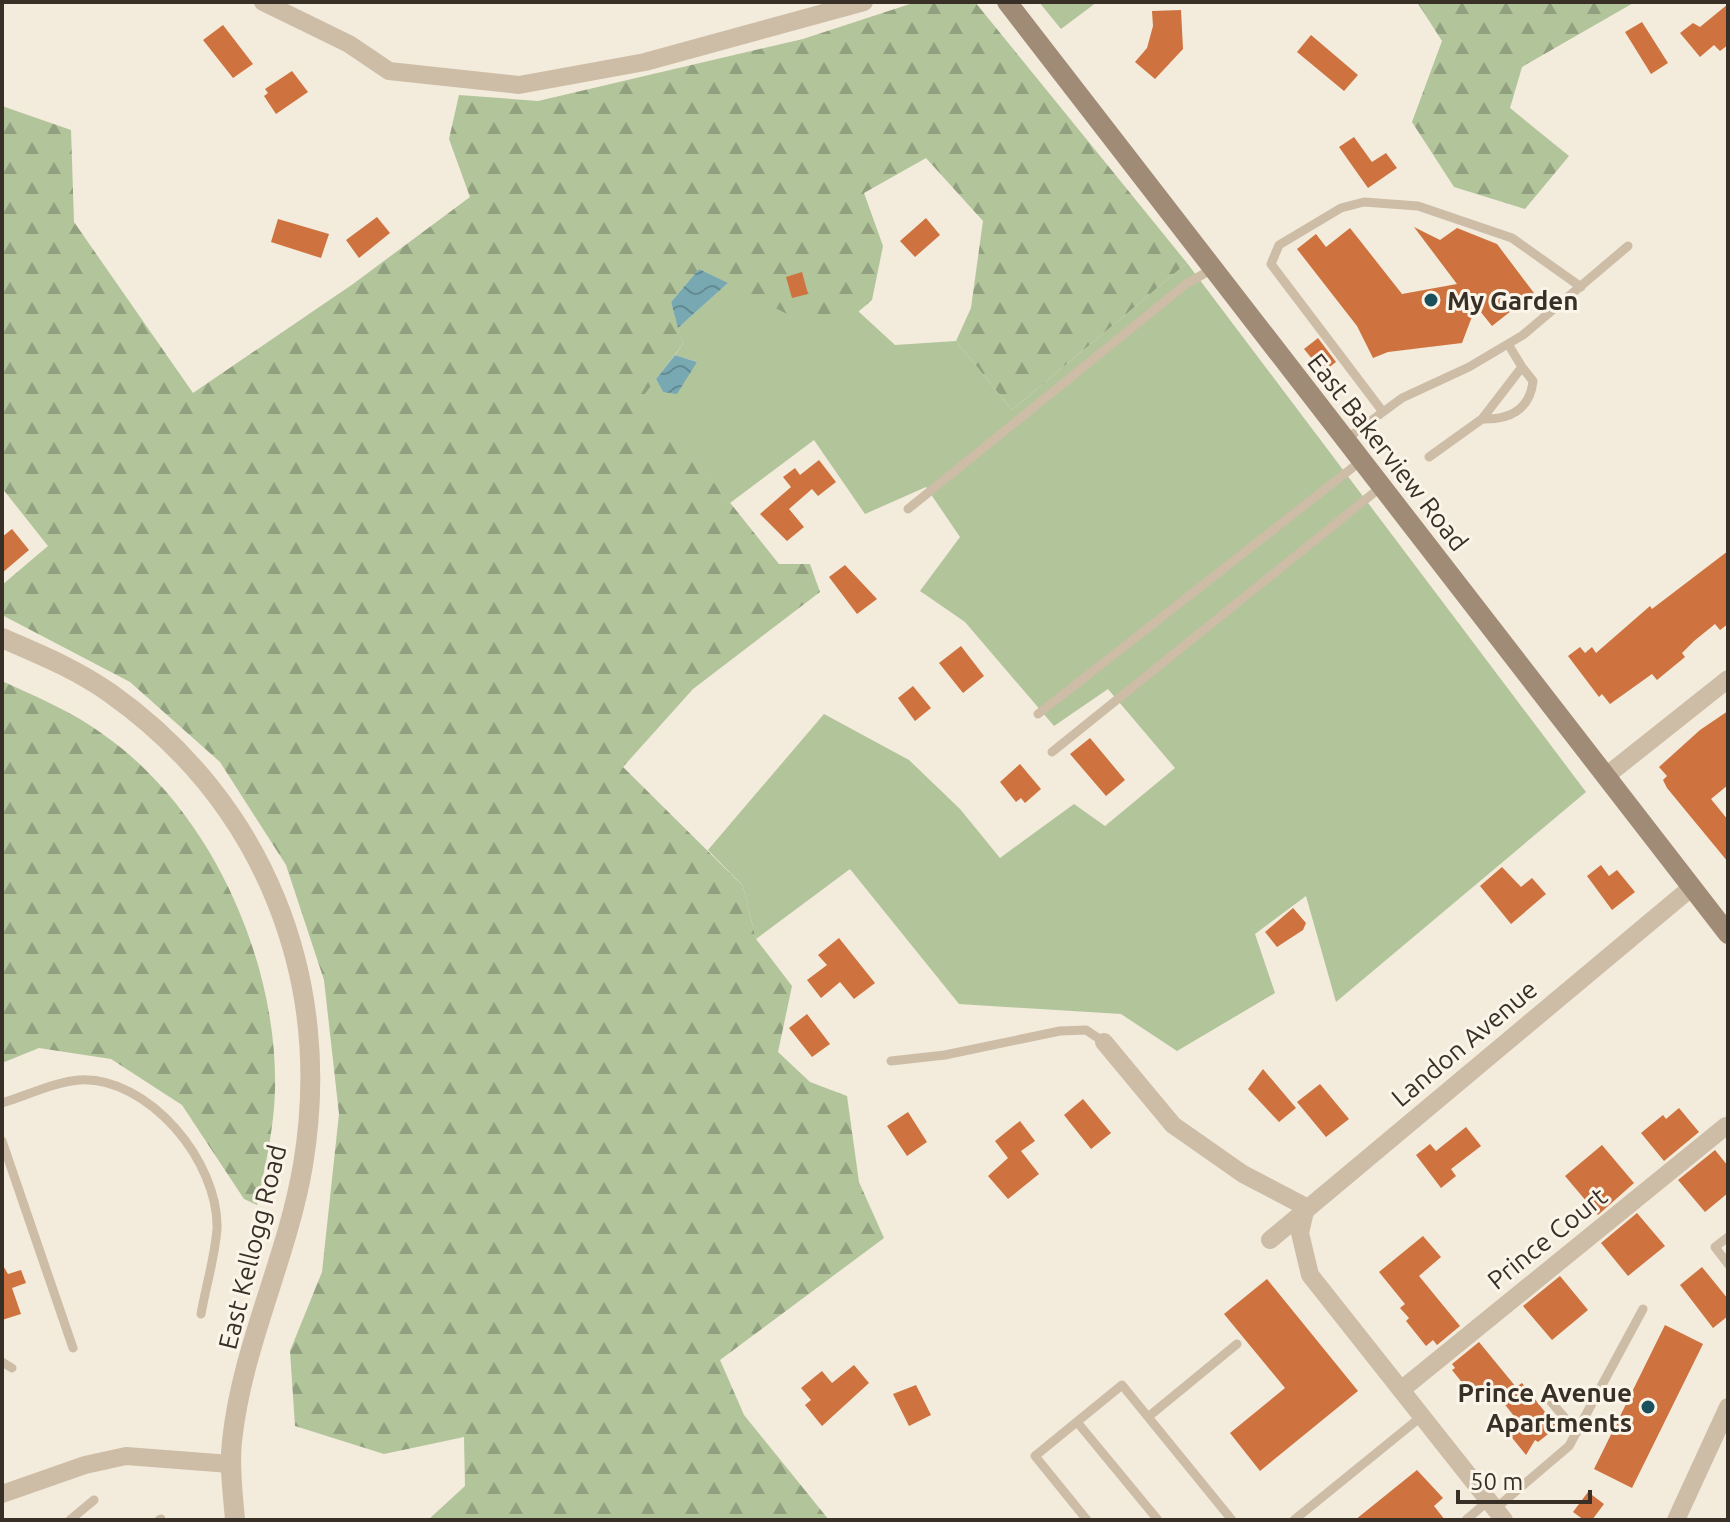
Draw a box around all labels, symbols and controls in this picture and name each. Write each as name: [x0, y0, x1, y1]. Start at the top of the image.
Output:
place label: My Garden: [1447, 286, 1578, 315]
marker: My Garden: [1422, 291, 1440, 309]
street label: East Bakerview Road: [1302, 348, 1474, 556]
street label: Landon Avenue: [1386, 974, 1542, 1112]
street label: East Kellogg Road: [213, 1142, 291, 1352]
street label: Prince Court: [1482, 1181, 1612, 1295]
place label: Prince Avenue Apartments: [1458, 1378, 1632, 1437]
marker: Prince Avenue Apartments: [1639, 1398, 1657, 1416]
scale bar: [1458, 1454, 1590, 1504]
text: 50 m: [1470, 1468, 1523, 1495]

